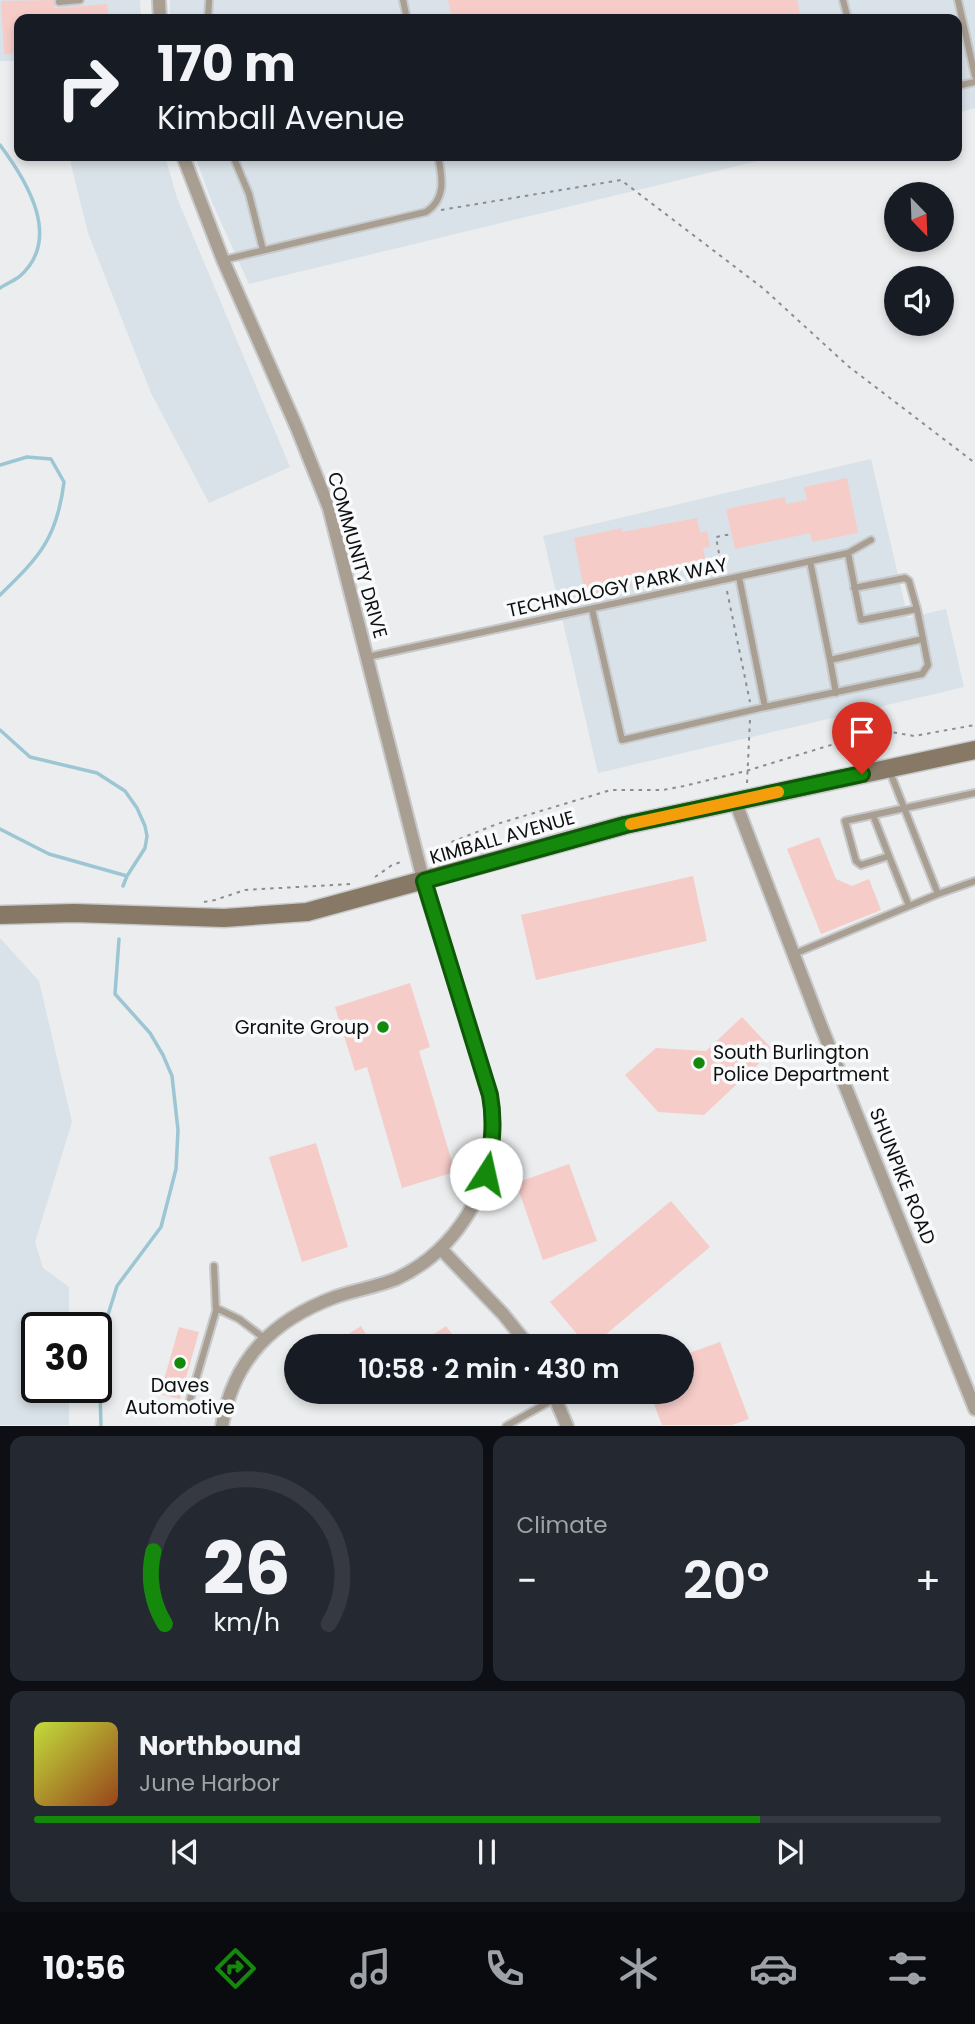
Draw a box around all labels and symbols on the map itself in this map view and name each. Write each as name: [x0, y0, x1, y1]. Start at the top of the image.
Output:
north arrow: [884, 182, 954, 252]
street label: COMMUNITY DRIVE: [321, 469, 394, 641]
street label: TECHNOLOGY PARK WAY: [505, 551, 730, 624]
pin: [832, 702, 892, 774]
street label: KIMBALL AVENUE: [426, 804, 578, 871]
place label: Granite Group: [235, 1014, 369, 1041]
marker: Granite Group: [375, 1019, 391, 1035]
place label: South Burlington Police Department: [713, 1039, 889, 1088]
marker: South Burlington Police Department: [691, 1055, 707, 1071]
street label: SHUNPIKE ROAD: [863, 1104, 942, 1249]
position arrow: [449, 1137, 523, 1211]
speed limit sign: 30: [21, 1312, 112, 1403]
marker: Daves Automotive: [172, 1355, 188, 1371]
place label: Daves Automotive: [125, 1372, 235, 1421]

